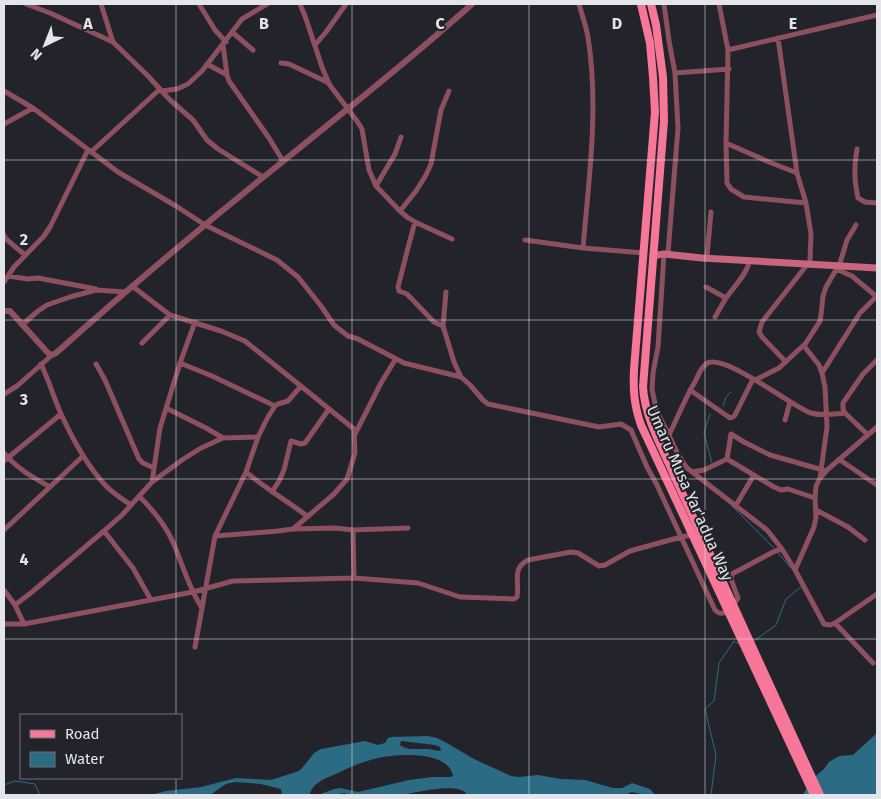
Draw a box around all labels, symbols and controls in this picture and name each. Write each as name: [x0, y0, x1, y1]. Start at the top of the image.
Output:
text: A: [82, 14, 93, 33]
text: B: [259, 14, 269, 33]
text: C: [435, 14, 445, 33]
text: D: [612, 14, 622, 33]
text: E: [789, 14, 797, 33]
north arrow: [20, 20, 70, 70]
text: N: [27, 45, 46, 64]
text: 2: [20, 230, 28, 249]
text: 3: [19, 390, 28, 409]
street label: Umaru Musa Yar'adua Way: [643, 402, 737, 584]
text: 4: [19, 550, 29, 569]
legend: [20, 714, 182, 779]
text: Road: [65, 725, 100, 743]
text: Water: [65, 750, 104, 768]

